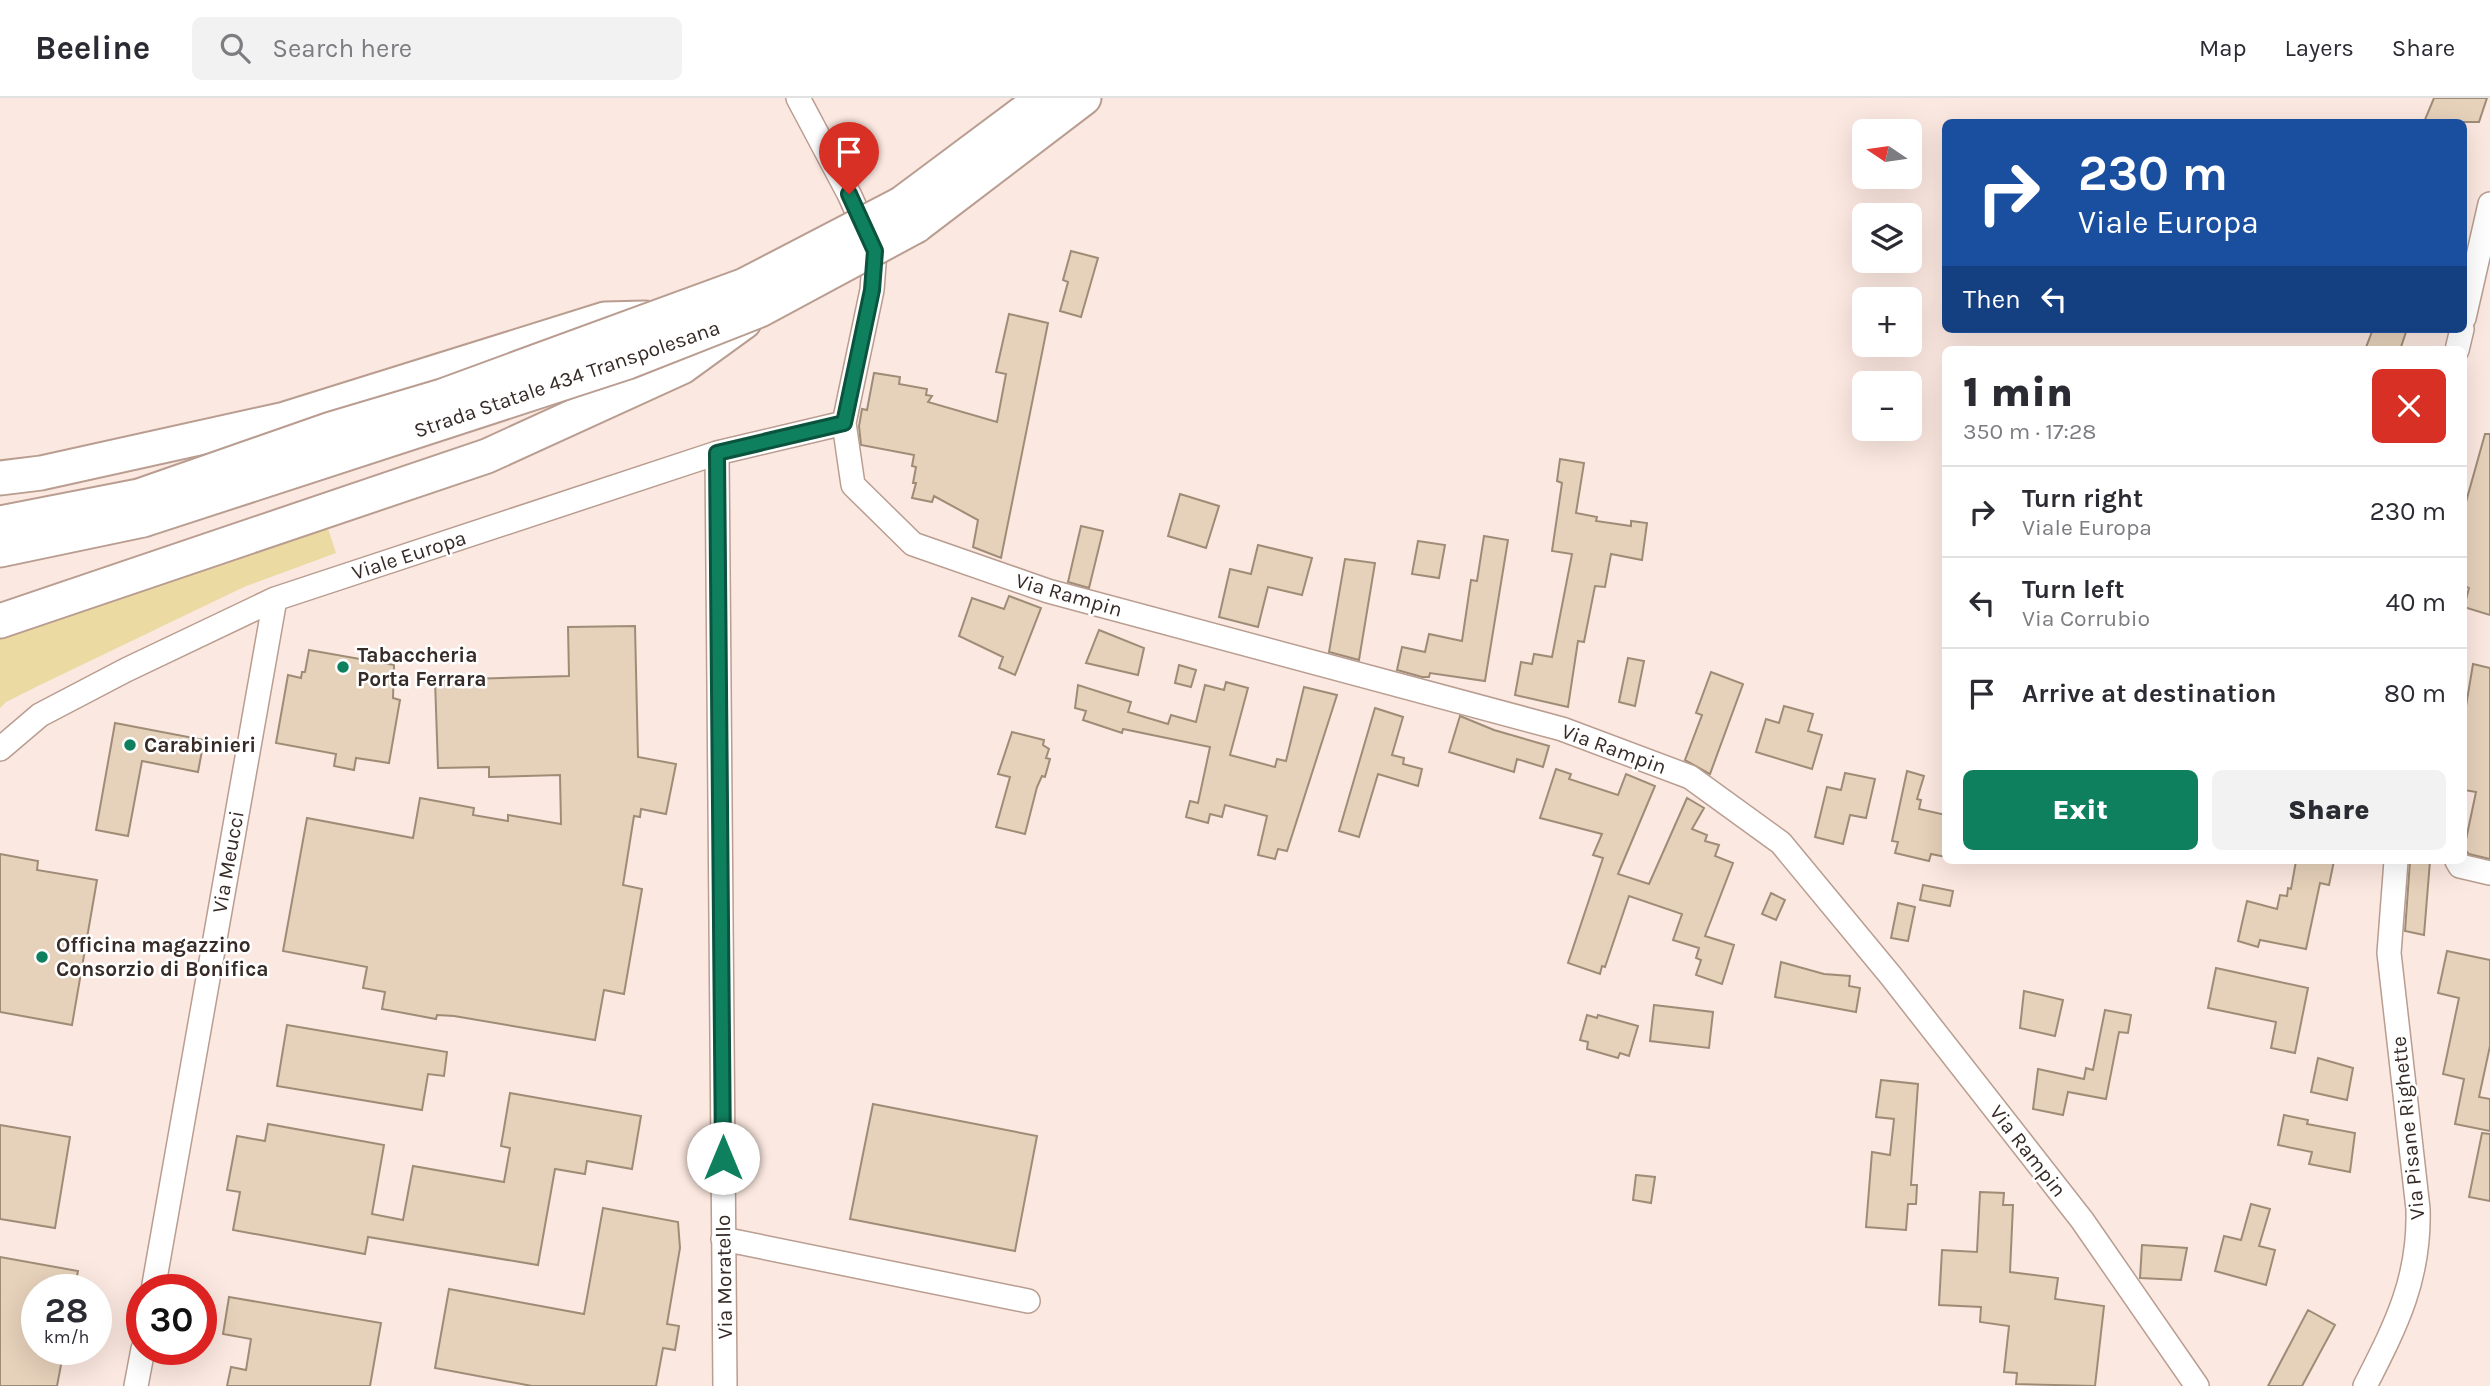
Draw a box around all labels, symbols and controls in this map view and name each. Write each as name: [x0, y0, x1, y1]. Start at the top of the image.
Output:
search box: [192, 17, 682, 80]
text: Beeline: [35, 29, 150, 67]
icon: search: [216, 29, 254, 67]
text: Search here: [272, 33, 412, 64]
text: Map: [2199, 34, 2247, 62]
text: Layers: [2285, 34, 2354, 62]
text: Share: [2392, 34, 2455, 62]
north arrow: [1852, 119, 1922, 189]
map controls: [1852, 119, 1922, 441]
pin: [819, 122, 879, 194]
icon: arrive: [830, 133, 868, 171]
text: 230 m: [2078, 145, 2228, 202]
icon: right: [1963, 147, 2054, 238]
button: layers: [1852, 203, 1922, 273]
text: Viale Europa: [2078, 204, 2259, 241]
icon: left: [2035, 280, 2073, 318]
text: Then: [1963, 284, 2021, 315]
button: +: [1852, 287, 1922, 357]
street label: Strada Statale 434 Transpolesana: [411, 315, 723, 443]
text: 1 min: [1963, 367, 2073, 417]
button: close: [2372, 369, 2446, 443]
button: −: [1852, 371, 1922, 441]
text: 350 m · 17:28: [1963, 418, 2096, 445]
text: Turn right: [2022, 483, 2143, 514]
icon: right: [1963, 493, 2001, 531]
text: 230 m: [2370, 496, 2446, 527]
text: Viale Europa: [2022, 514, 2152, 541]
street label: Viale Europa: [349, 525, 469, 585]
street label: Via Rampin: [1013, 568, 1125, 622]
text: Turn left: [2022, 574, 2124, 605]
icon: left: [1963, 584, 2001, 622]
text: 40 m: [2386, 587, 2446, 618]
text: Via Corrubio: [2022, 605, 2150, 632]
place label: Tabaccheria Porta Ferrara: [357, 643, 486, 691]
marker: Tabaccheria Porta Ferrara: [335, 659, 351, 675]
icon: arrive: [1963, 675, 2001, 713]
text: Arrive at destination: [2022, 678, 2276, 709]
text: 80 m: [2384, 678, 2446, 709]
street label: Via Rampin: [1558, 719, 1670, 779]
place label: Carabinieri: [144, 733, 256, 757]
marker: Carabinieri: [122, 737, 138, 753]
button: Exit: [1963, 770, 2198, 850]
button: Share: [2212, 770, 2446, 850]
street label: Via Meucci: [207, 809, 249, 915]
place label: Officina magazzino Consorzio di Bonifica: [56, 933, 269, 981]
marker: Officina magazzino Consorzio di Bonifica: [34, 949, 50, 965]
street label: Via Pisane Righette: [2386, 1035, 2430, 1221]
street label: Via Rampin: [1985, 1100, 2071, 1202]
position arrow: [686, 1121, 760, 1195]
street label: Via Moratello: [711, 1214, 737, 1340]
speed limit sign: 30: [126, 1274, 217, 1365]
text: 28: [45, 1290, 88, 1331]
text: km/h: [44, 1326, 89, 1348]

